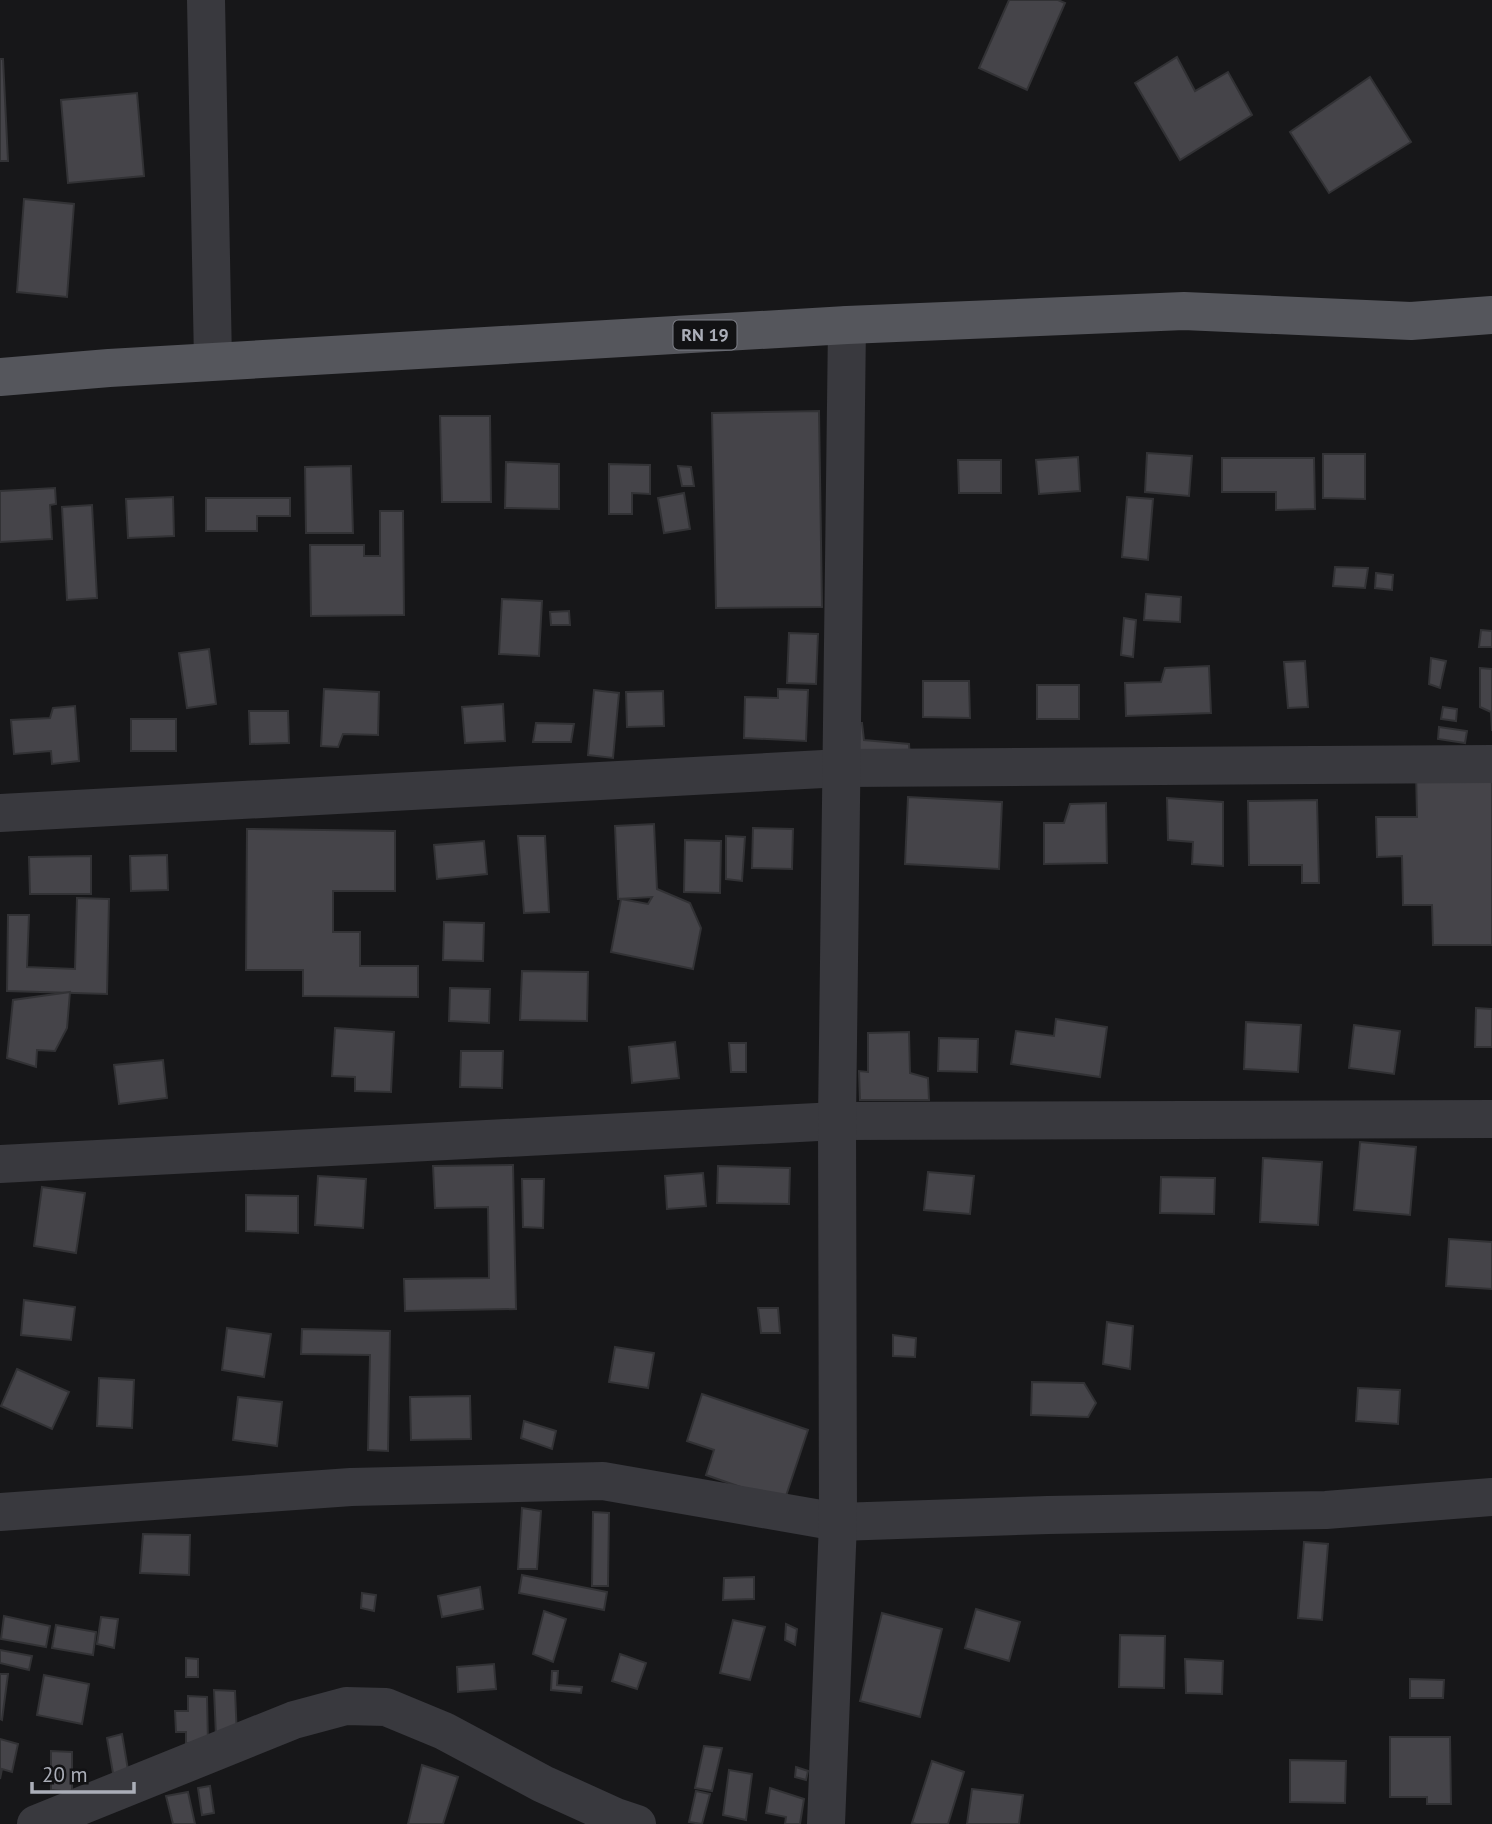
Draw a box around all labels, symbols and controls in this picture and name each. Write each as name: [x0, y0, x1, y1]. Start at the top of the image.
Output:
road number: RN 19: [674, 320, 736, 349]
scale bar: [32, 1750, 133, 1794]
text: 20 m: [42, 1761, 88, 1788]

